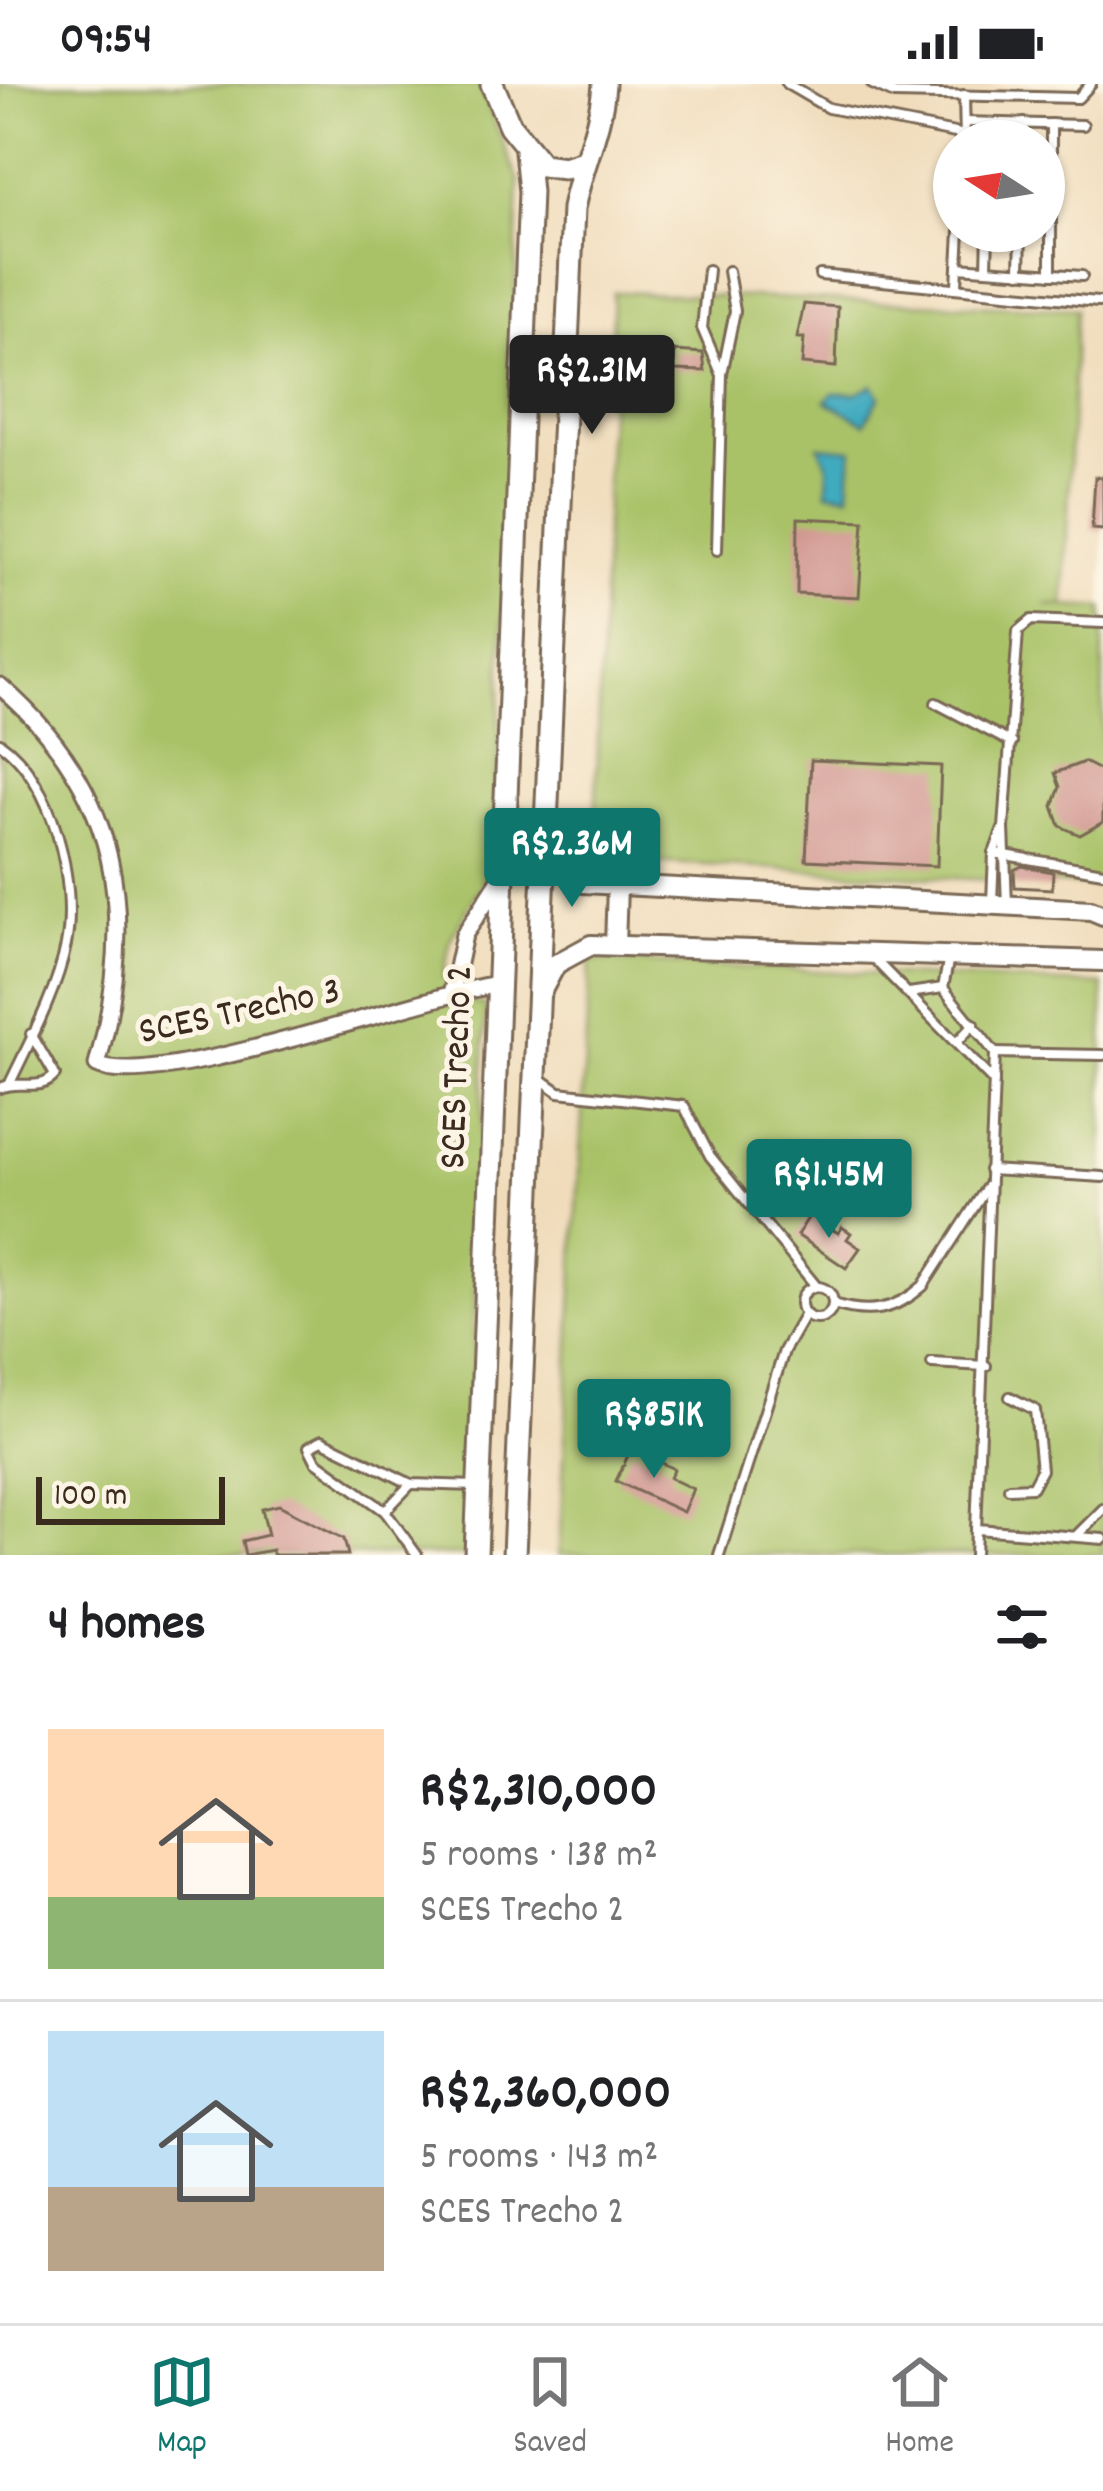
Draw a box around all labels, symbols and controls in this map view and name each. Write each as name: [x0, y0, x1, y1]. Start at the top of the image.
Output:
text: 09:54: [60, 10, 152, 74]
north arrow: [933, 120, 1065, 252]
map controls: [933, 120, 1065, 252]
pin: R$2.31M: [481, 335, 703, 437]
text: R$2.31M: [537, 346, 648, 401]
pin: R$2.36M: [461, 808, 683, 910]
text: R$2.36M: [511, 819, 633, 874]
street label: SCES Trecho 2: [428, 964, 490, 1170]
street label: SCES Trecho 3: [134, 966, 346, 1062]
pin: R$1.45M: [718, 1139, 940, 1241]
text: R$1.45M: [774, 1150, 884, 1205]
pin: R$851K: [556, 1379, 752, 1481]
text: R$851K: [604, 1390, 704, 1445]
scale bar: [36, 1471, 225, 1524]
text: 100 m: [54, 1474, 127, 1521]
text: 4 homes: [48, 1591, 206, 1663]
icon: filters: [989, 1594, 1055, 1660]
text: R$2,310,000: [420, 1758, 657, 1830]
icon: home: [144, 1777, 288, 1921]
text: 5 rooms · 138 m²: [420, 1830, 658, 1885]
text: SCES Trecho 2: [420, 1885, 624, 1940]
text: R$2,360,000: [420, 2060, 671, 2132]
icon: home: [144, 2079, 288, 2223]
text: 5 rooms · 143 m²: [420, 2132, 658, 2187]
text: SCES Trecho 2: [420, 2187, 624, 2242]
tab: Map: [149, 2349, 215, 2468]
tab: Saved: [513, 2349, 587, 2468]
tab: Home: [885, 2349, 954, 2468]

